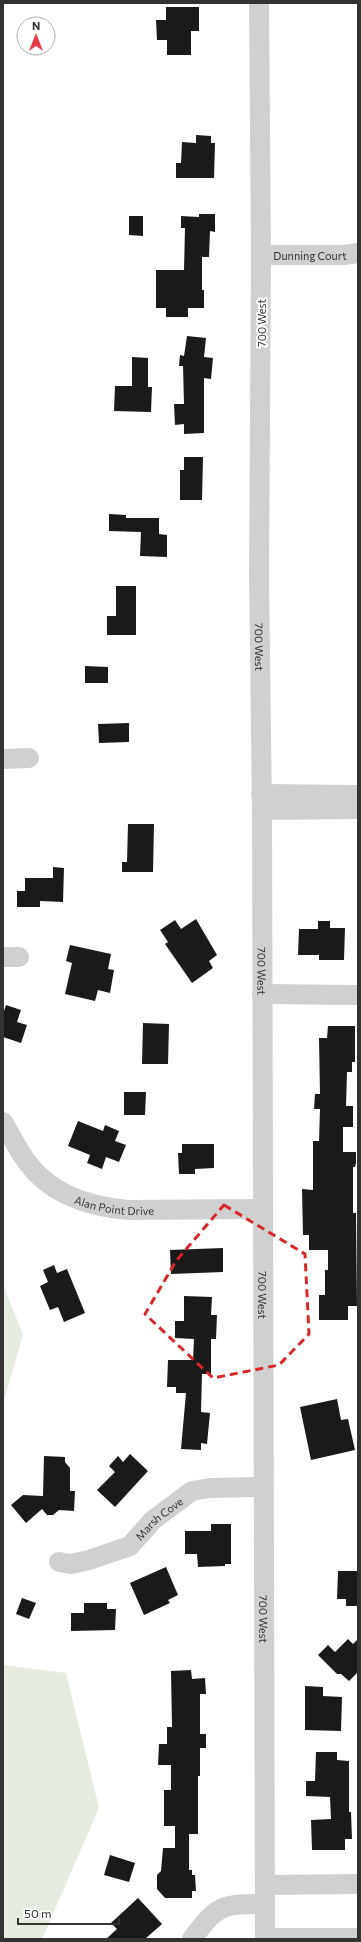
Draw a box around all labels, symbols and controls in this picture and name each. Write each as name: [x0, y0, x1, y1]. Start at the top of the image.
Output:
north arrow: [16, 16, 56, 56]
text: N: [32, 19, 40, 32]
street label: Dunning Court: [273, 248, 348, 262]
street label: 700 West: [255, 299, 268, 347]
street label: 700 West: [253, 623, 267, 672]
street label: 700 West: [256, 947, 269, 995]
street label: Alan Point Drive: [73, 1192, 154, 1217]
street label: 700 West: [257, 1271, 270, 1319]
street label: Marsh Cove: [132, 1494, 185, 1542]
street label: 700 West: [258, 1595, 271, 1643]
scale bar: [18, 1900, 119, 1926]
text: 50 m: [24, 1906, 52, 1920]

